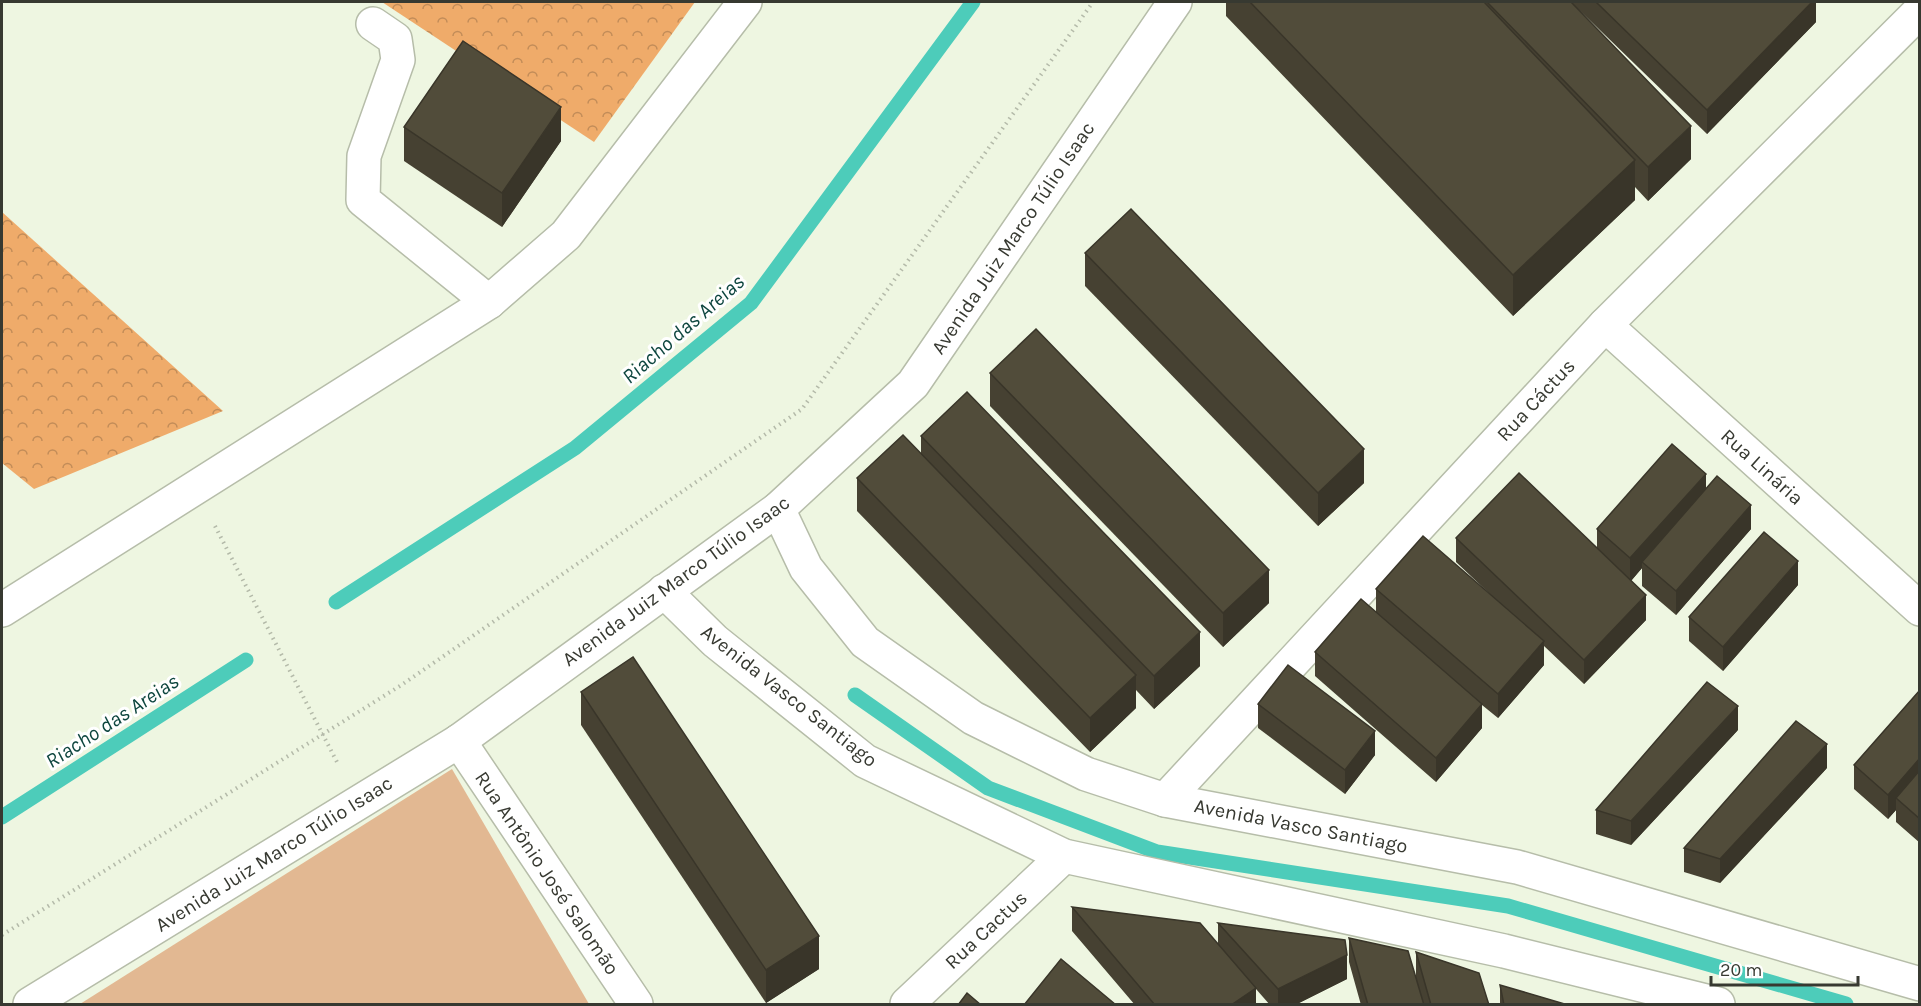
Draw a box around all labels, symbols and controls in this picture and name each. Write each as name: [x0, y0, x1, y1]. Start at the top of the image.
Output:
street label: Avenida Juiz Marco Túlio Isaac: [927, 118, 1099, 358]
water label: Riacho das Areias: [617, 269, 749, 389]
street label: Rua Cáctus: [1492, 354, 1580, 446]
street label: Rua Linária: [1716, 424, 1808, 510]
street label: Avenida Juiz Marco Túlio Isaac: [558, 491, 794, 671]
street label: Avenida Vasco Santiago: [696, 620, 882, 772]
water label: Riacho das Areias: [41, 669, 183, 773]
street label: Rua Antônio José Salomão: [470, 767, 624, 979]
street label: Avenida Juiz Marco Túlio Isaac: [151, 771, 397, 937]
street label: Avenida Vasco Santiago: [1192, 794, 1410, 858]
street label: Rua Cactus: [940, 886, 1032, 974]
scale bar: [1711, 949, 1858, 987]
text: 20 m: [1720, 959, 1762, 981]

